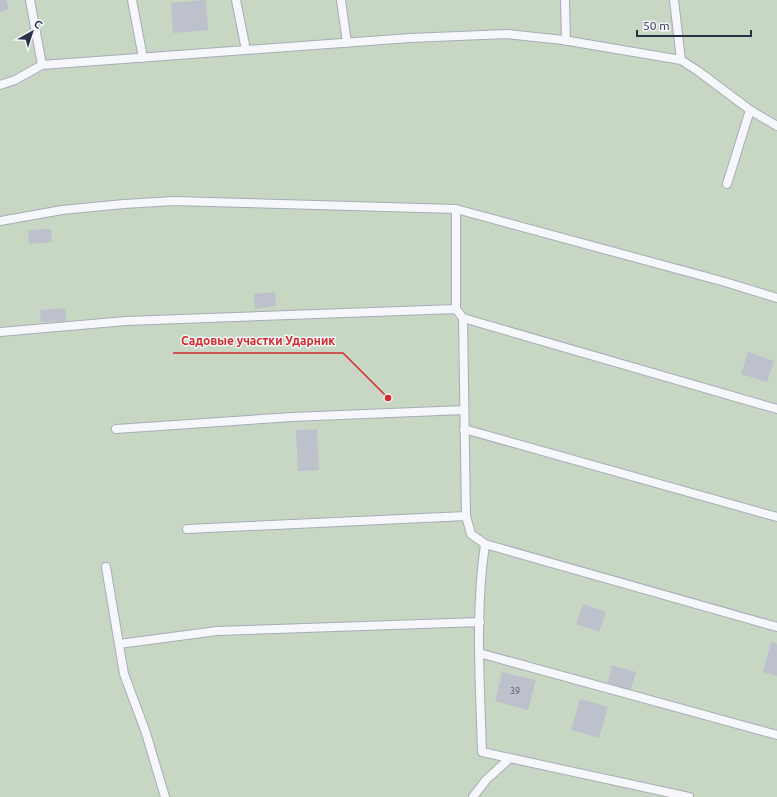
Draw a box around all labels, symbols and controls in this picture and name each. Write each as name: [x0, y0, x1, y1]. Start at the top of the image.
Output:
north arrow: [12, 12, 52, 52]
scale bar: [637, 12, 751, 38]
text: С: [32, 17, 45, 31]
text: 50 m: [643, 19, 670, 32]
callout: Садовые участки Ударник: [173, 329, 343, 353]
text: Садовые участки Ударник: [181, 334, 335, 347]
house number: 39: [510, 686, 520, 696]

